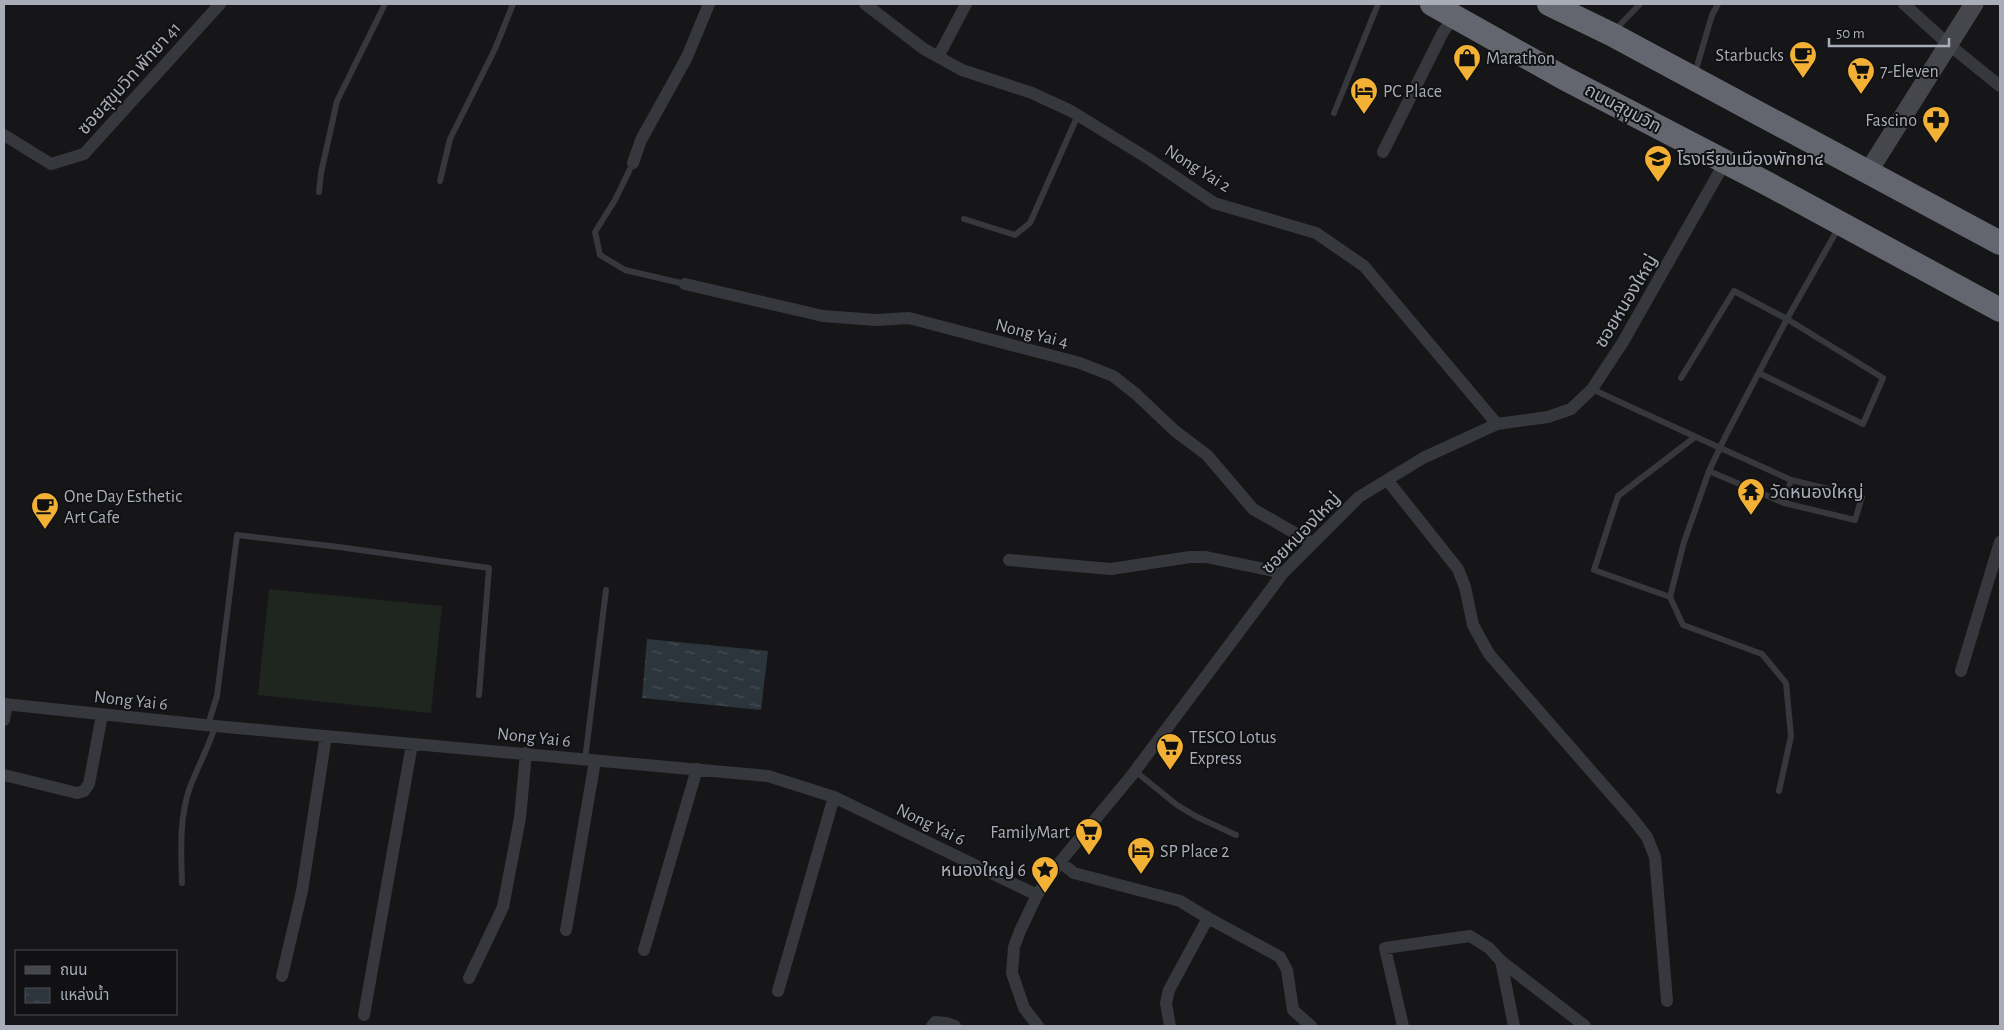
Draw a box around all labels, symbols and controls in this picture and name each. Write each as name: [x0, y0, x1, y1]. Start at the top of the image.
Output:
scale bar: [1829, 15, 1949, 47]
street label: ซอยสุขุมวิท พัทยา 41: [74, 18, 185, 139]
text: 50 m: [1836, 26, 1865, 41]
cafe icon: Starbucks: [1788, 40, 1818, 79]
shop icon: Marathon: [1452, 43, 1482, 82]
place label: Starbucks: [1716, 47, 1784, 65]
place label: Marathon: [1486, 50, 1555, 68]
supermarket icon: 7-Eleven: [1846, 56, 1876, 95]
place label: 7-Eleven: [1880, 63, 1939, 81]
hotel icon: PC Place: [1349, 76, 1379, 115]
street label: ถนนสุขุมวิท: [1581, 81, 1664, 137]
place label: PC Place: [1383, 83, 1442, 101]
pharmacy icon: Fascino: [1921, 105, 1951, 144]
place label: Fascino: [1865, 112, 1917, 130]
street label: Nong Yai 2: [1161, 142, 1234, 196]
school or university icon: โรงเรียนเมืองพัทยา๔: [1643, 144, 1673, 183]
place label: โรงเรียนเมืองพัทยา๔: [1677, 150, 1824, 169]
street label: ซอยหนองใหญ่: [1591, 251, 1662, 351]
street label: Nong Yai 4: [994, 316, 1070, 352]
temple icon: วัดหนองใหญ่: [1736, 477, 1766, 516]
place label: วัดหนองใหญ่: [1770, 483, 1864, 502]
place label: One Day Esthetic Art Cafe: [64, 488, 182, 527]
street label: ซอยหนองใหญ่: [1258, 489, 1345, 578]
cafe icon: One Day Esthetic Art Cafe: [30, 491, 60, 530]
street label: Nong Yai 6: [93, 688, 169, 714]
street label: Nong Yai 6: [496, 725, 572, 751]
place label: TESCO Lotus Express: [1189, 729, 1276, 768]
supermarket icon: TESCO Lotus Express: [1155, 732, 1185, 771]
street label: Nong Yai 6: [893, 801, 968, 849]
supermarket icon: FamilyMart: [1074, 817, 1104, 856]
place label: FamilyMart: [990, 824, 1070, 842]
hotel icon: SP Place 2: [1126, 836, 1156, 875]
place label: SP Place 2: [1160, 843, 1229, 861]
place icon: หนองใหญ่ 6: [1030, 855, 1060, 894]
place label: หนองใหญ่ 6: [941, 861, 1026, 880]
legend: [15, 950, 178, 1015]
text: ถนน: [60, 963, 87, 978]
text: แหล่งน้ำ: [60, 984, 109, 1003]

